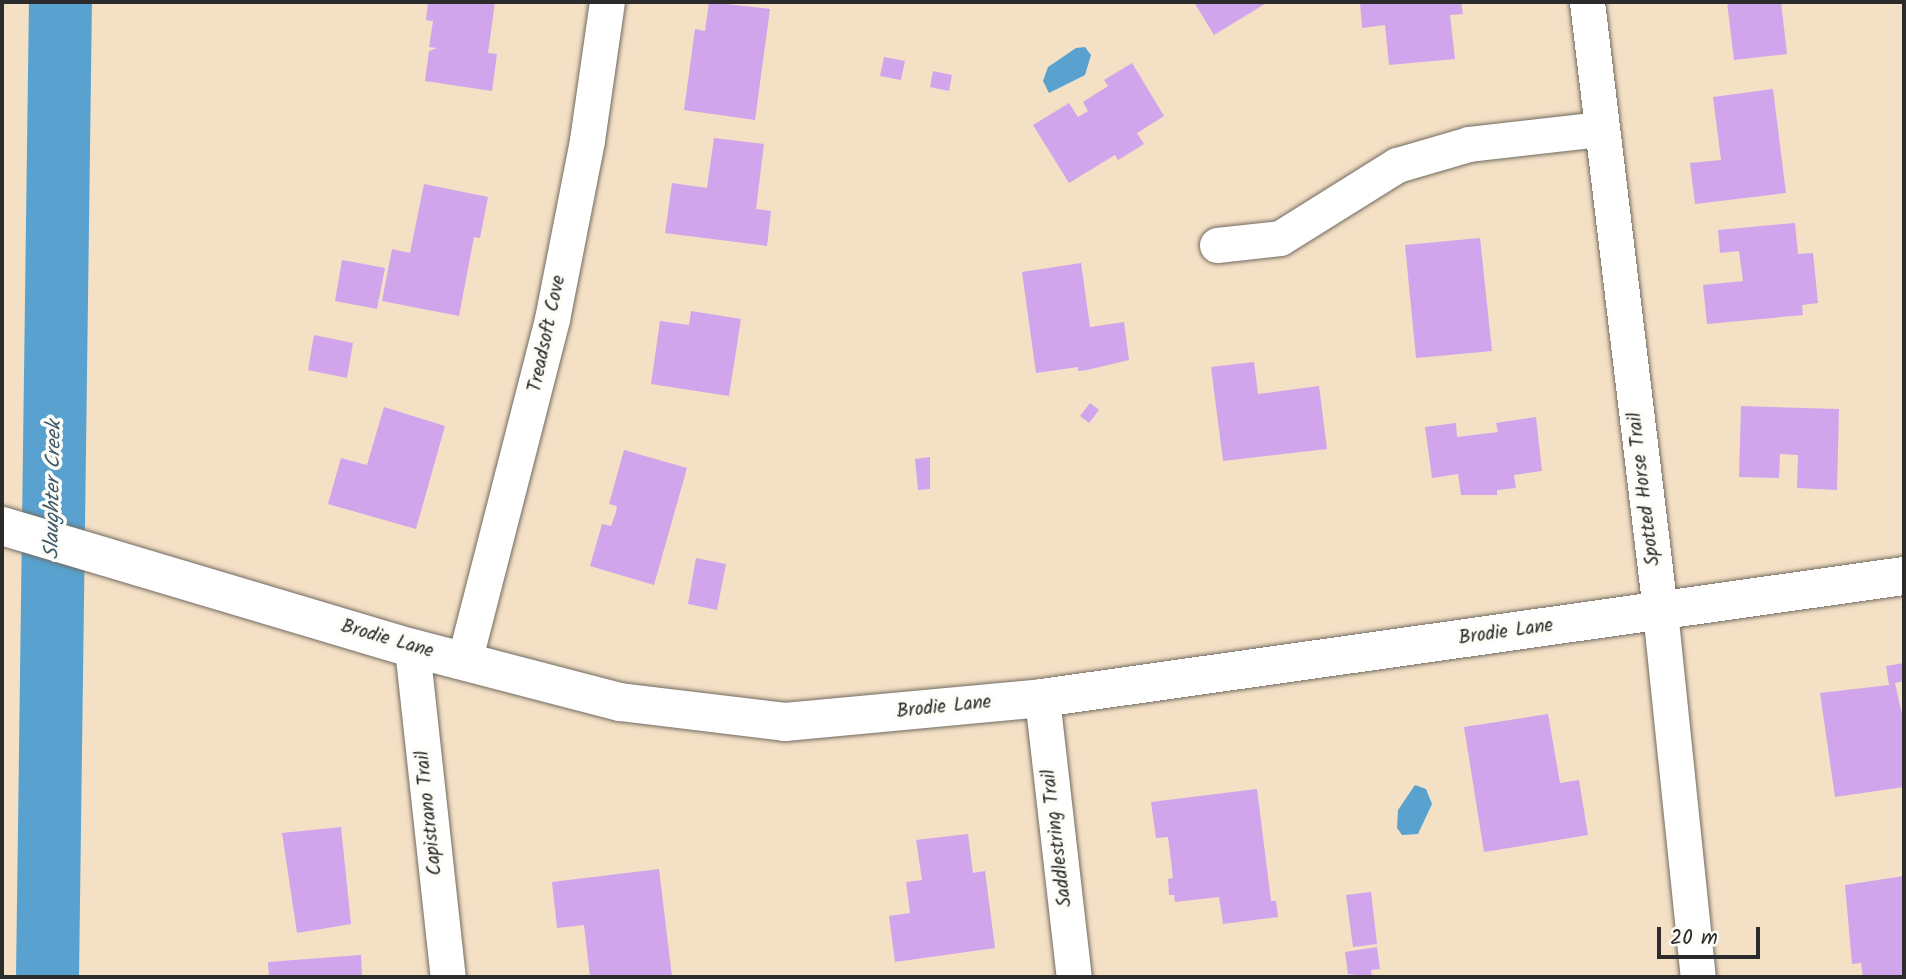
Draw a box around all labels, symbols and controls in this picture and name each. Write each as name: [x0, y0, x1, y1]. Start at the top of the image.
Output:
street label: Treadsoft Cove: [525, 274, 571, 394]
street label: Spotted Horse Trail: [1624, 411, 1666, 567]
water label: Slaughter Creek: [40, 420, 68, 560]
street label: Brodie Lane: [1457, 615, 1555, 651]
street label: Brodie Lane: [338, 616, 436, 664]
street label: Brodie Lane: [896, 692, 992, 724]
street label: Capistrano Trail: [412, 749, 448, 877]
street label: Saddlestring Trail: [1038, 768, 1078, 908]
scale bar: [1661, 912, 1764, 956]
text: 20 m: [1670, 922, 1718, 955]

